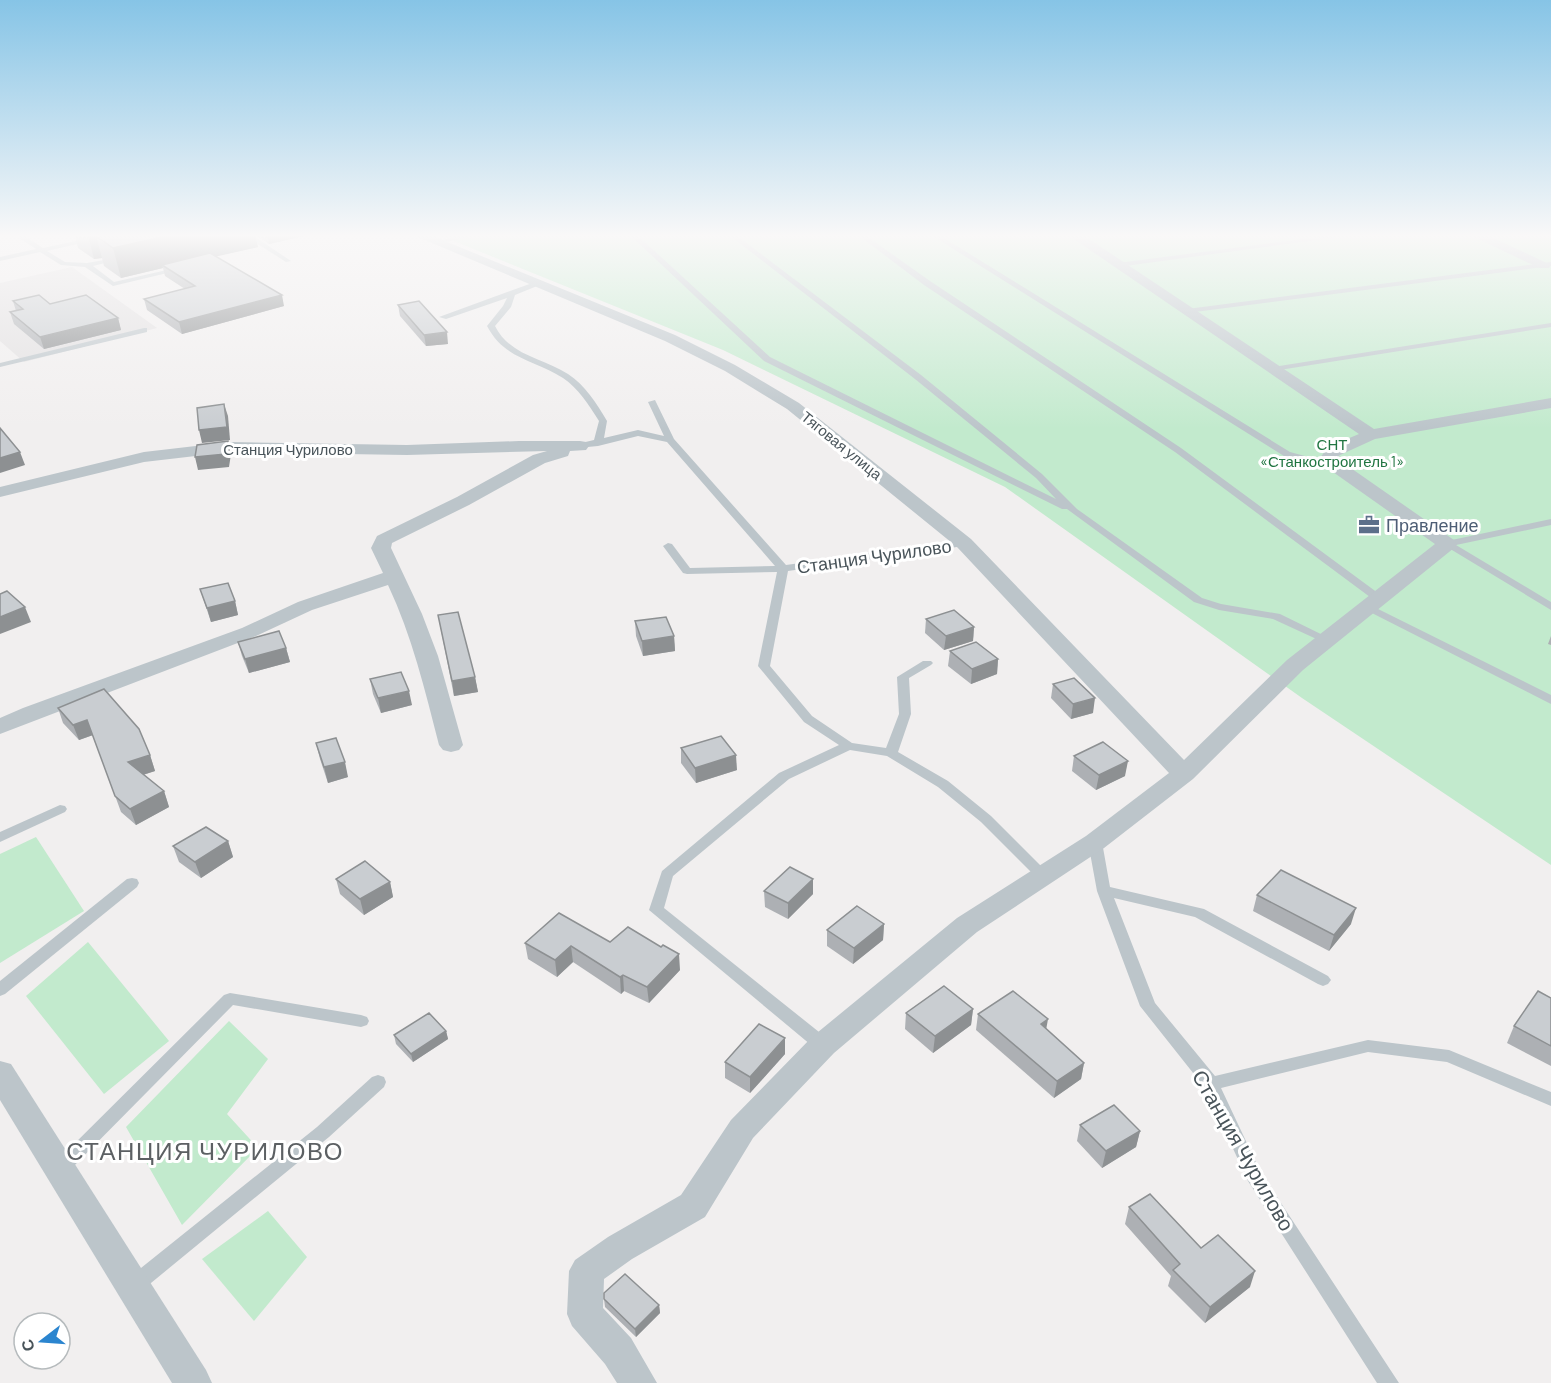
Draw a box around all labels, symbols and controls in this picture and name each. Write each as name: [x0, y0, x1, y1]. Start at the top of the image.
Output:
street label: Тяговая улица: [798, 407, 886, 483]
park label: СНТ «Станкостроитель 1»: [1260, 435, 1404, 470]
street label: Станция Чурилово: [223, 440, 353, 458]
office icon: Правление: [1357, 513, 1381, 537]
place label: Правление: [1386, 514, 1479, 536]
street label: Станция Чурилово: [795, 534, 953, 578]
street label: Станция Чурилово: [1188, 1065, 1300, 1235]
district label: СТАНЦИЯ ЧУРИЛОВО: [66, 1136, 344, 1165]
north arrow: [12, 1311, 72, 1371]
text: С: [16, 1337, 38, 1354]

